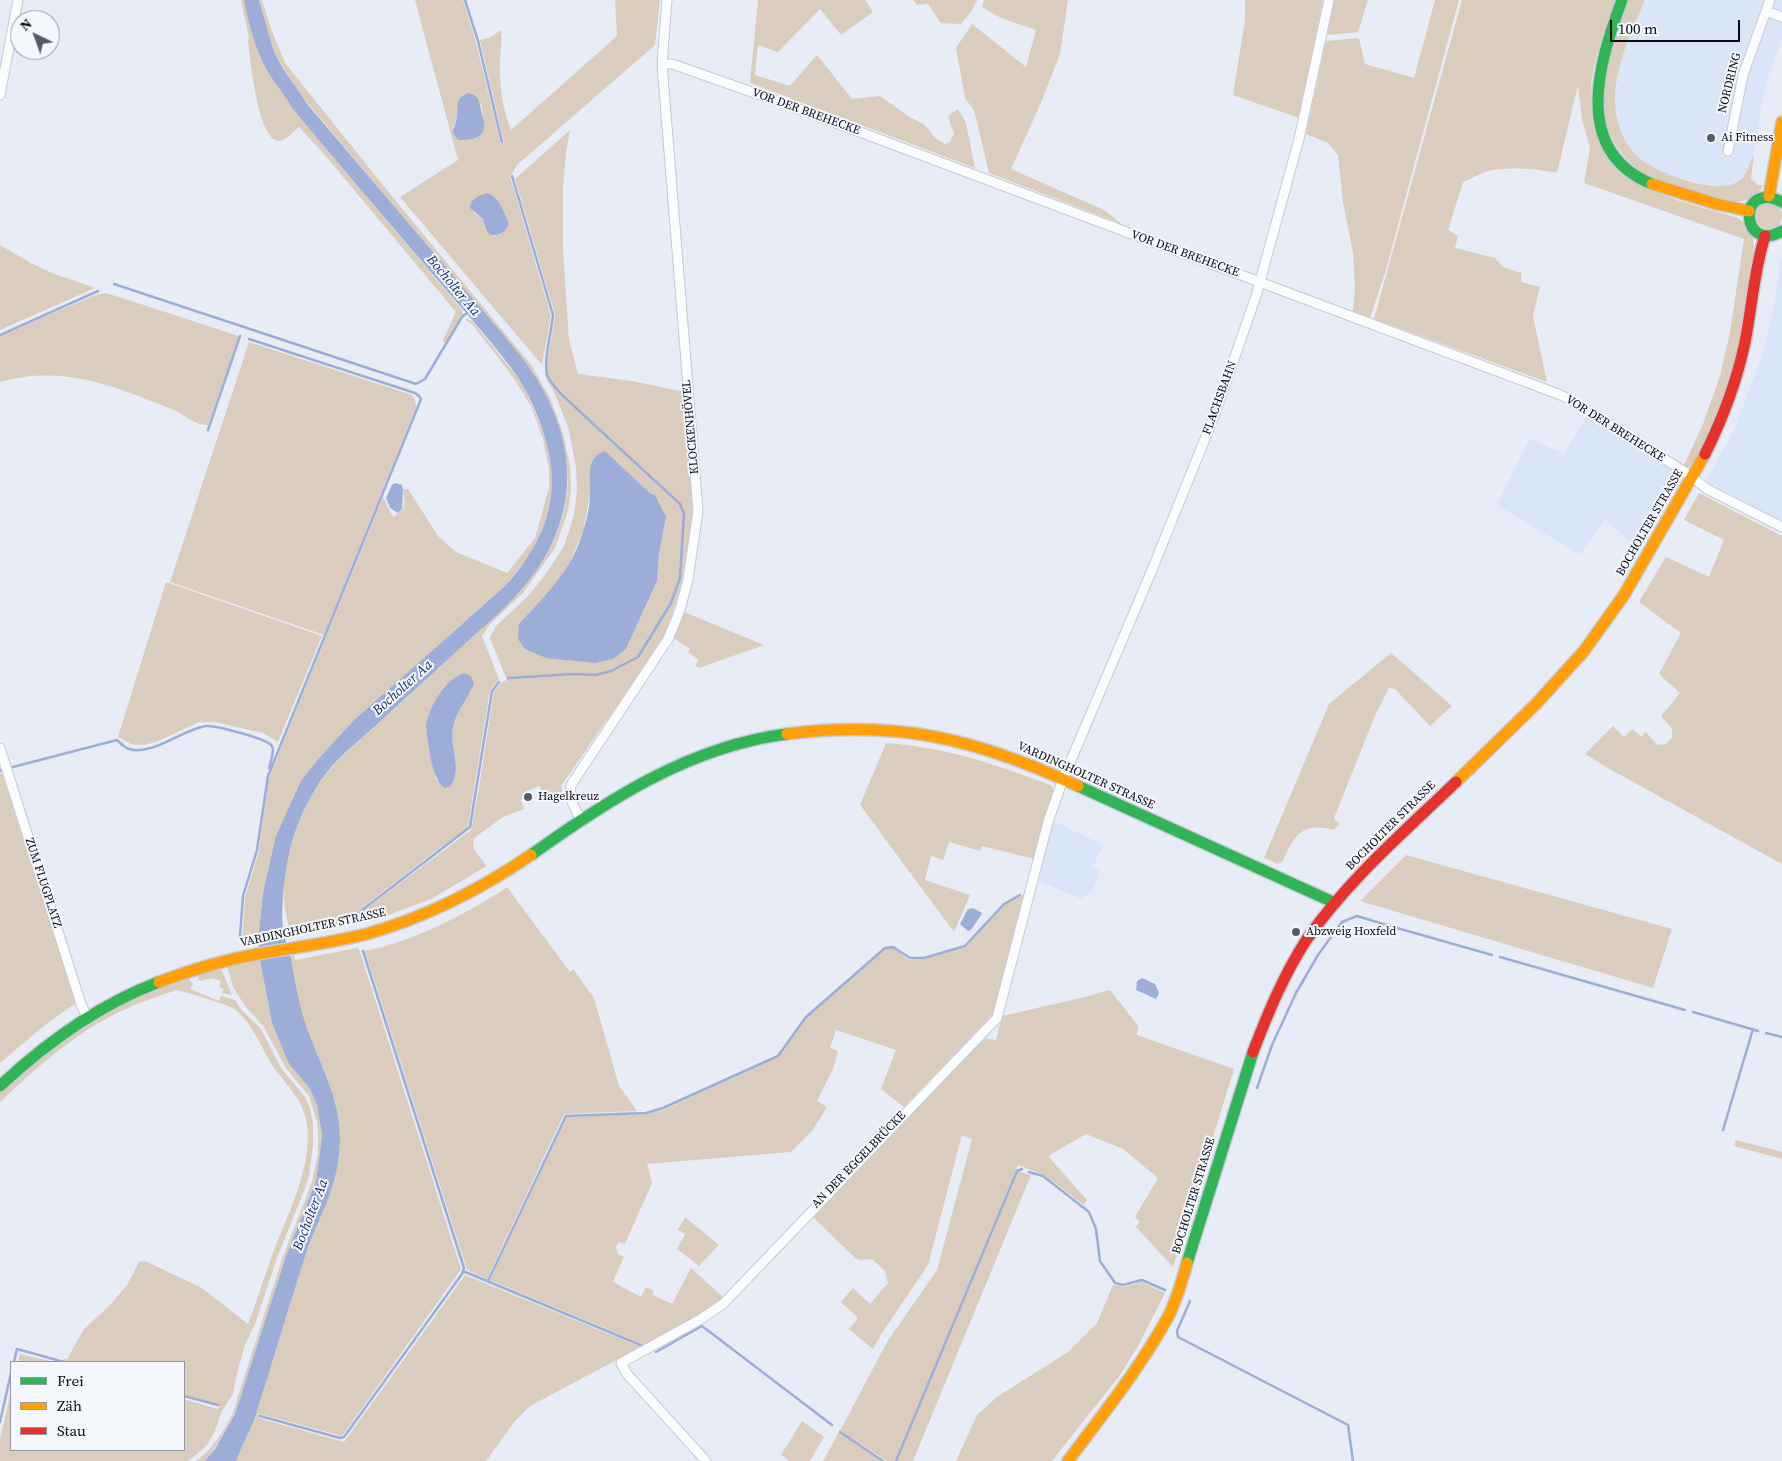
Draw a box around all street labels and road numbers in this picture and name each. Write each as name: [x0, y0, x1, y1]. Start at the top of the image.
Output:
street label: NORDRING: [1716, 51, 1744, 115]
street label: VOR DER BREHECKE: [750, 86, 862, 138]
street label: VOR DER BREHECKE: [1129, 228, 1241, 280]
street label: FLACHSBAHN: [1200, 359, 1240, 437]
street label: KLOCKENHÖVEL: [680, 379, 702, 475]
street label: VOR DER BREHECKE: [1563, 393, 1667, 465]
street label: BOCHOLTER STRASSE: [1614, 467, 1686, 579]
street label: VARDINGHOLTER STRASSE: [1015, 739, 1157, 813]
street label: BOCHOLTER STRASSE: [1343, 778, 1439, 874]
street label: ZUM FLUGPLATZ: [22, 836, 64, 930]
street label: VARDINGHOLTER STRASSE: [239, 906, 387, 950]
street label: AN DER EGGELBRÜCKE: [809, 1109, 909, 1211]
street label: BOCHOLTER STRASSE: [1169, 1136, 1219, 1256]

